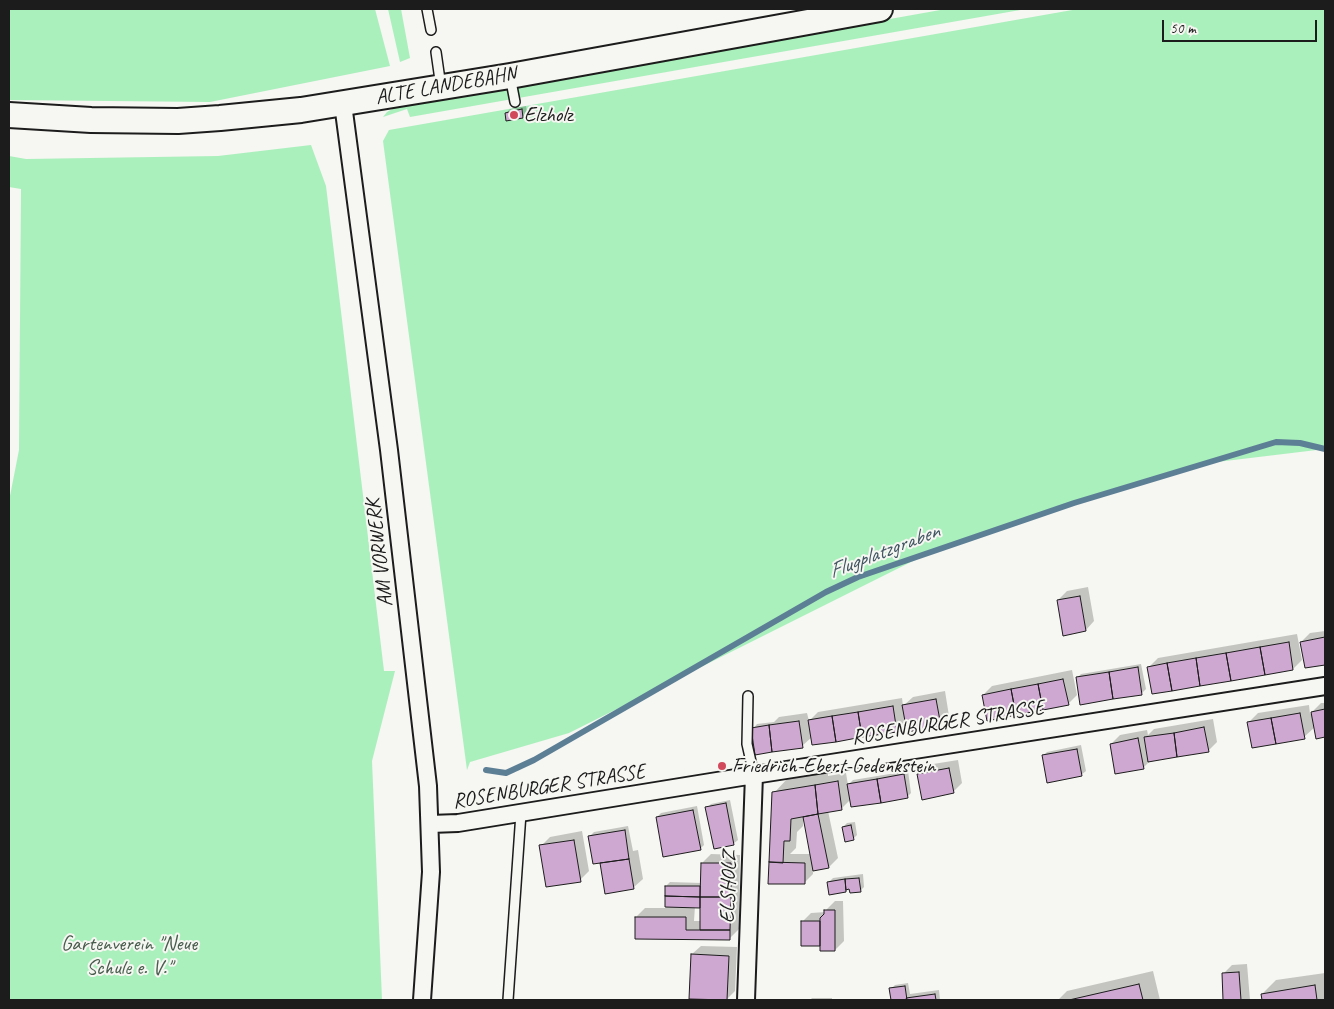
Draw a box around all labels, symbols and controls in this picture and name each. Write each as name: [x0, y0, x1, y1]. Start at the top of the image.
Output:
scale bar: [1164, 10, 1319, 42]
text: 50 m: [1170, 19, 1196, 38]
street label: ALTE LANDEBAHN: [374, 61, 518, 111]
place label: Elzholz: [524, 102, 572, 128]
marker: Elzholz: [508, 109, 520, 121]
street label: AM VORWERK: [361, 498, 399, 608]
water label: Flugplatzgraben: [825, 519, 943, 585]
street label: ROSENBURGER STRASSE: [850, 695, 1046, 751]
place label: Friedrich-Ebert-Gedenkstein: [732, 753, 935, 779]
street label: ROSENBURGER STRASSE: [451, 759, 647, 815]
marker: Friedrich-Ebert-Gedenkstein: [716, 760, 728, 772]
street label: ELSHOLZ: [715, 850, 743, 924]
park label: Gartenverein "Neue Schule e. V.": [61, 931, 197, 981]

